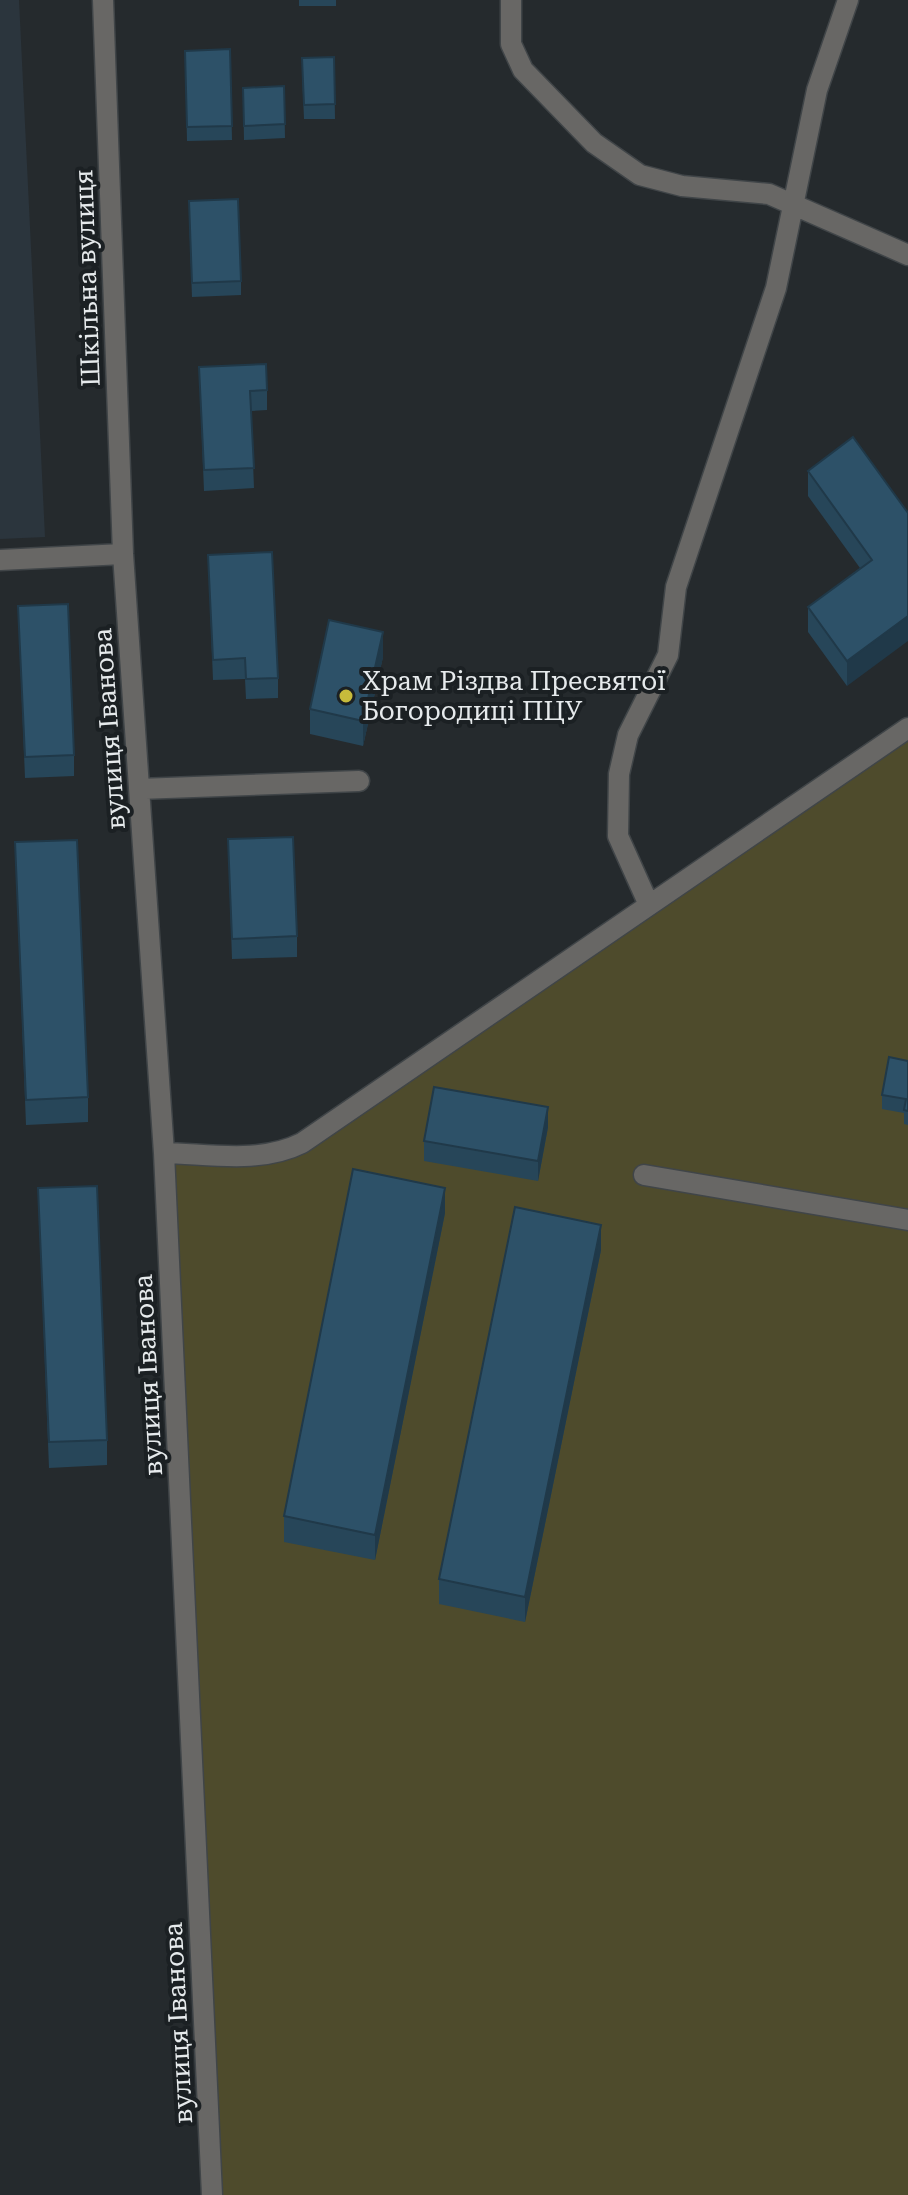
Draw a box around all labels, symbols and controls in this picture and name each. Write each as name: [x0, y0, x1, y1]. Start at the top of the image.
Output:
street label: Шкільна вулиця: [68, 169, 106, 387]
street label: вулиця Іванова: [87, 627, 131, 831]
place label: Храм Різдва Пресвятої Богородиці ПЦУ: [362, 666, 666, 726]
marker: Храм Різдва Пресвятої Богородиці ПЦУ: [337, 687, 355, 705]
street label: вулиця Іванова: [128, 1274, 168, 1476]
street label: вулиця Іванова: [158, 1922, 198, 2124]

